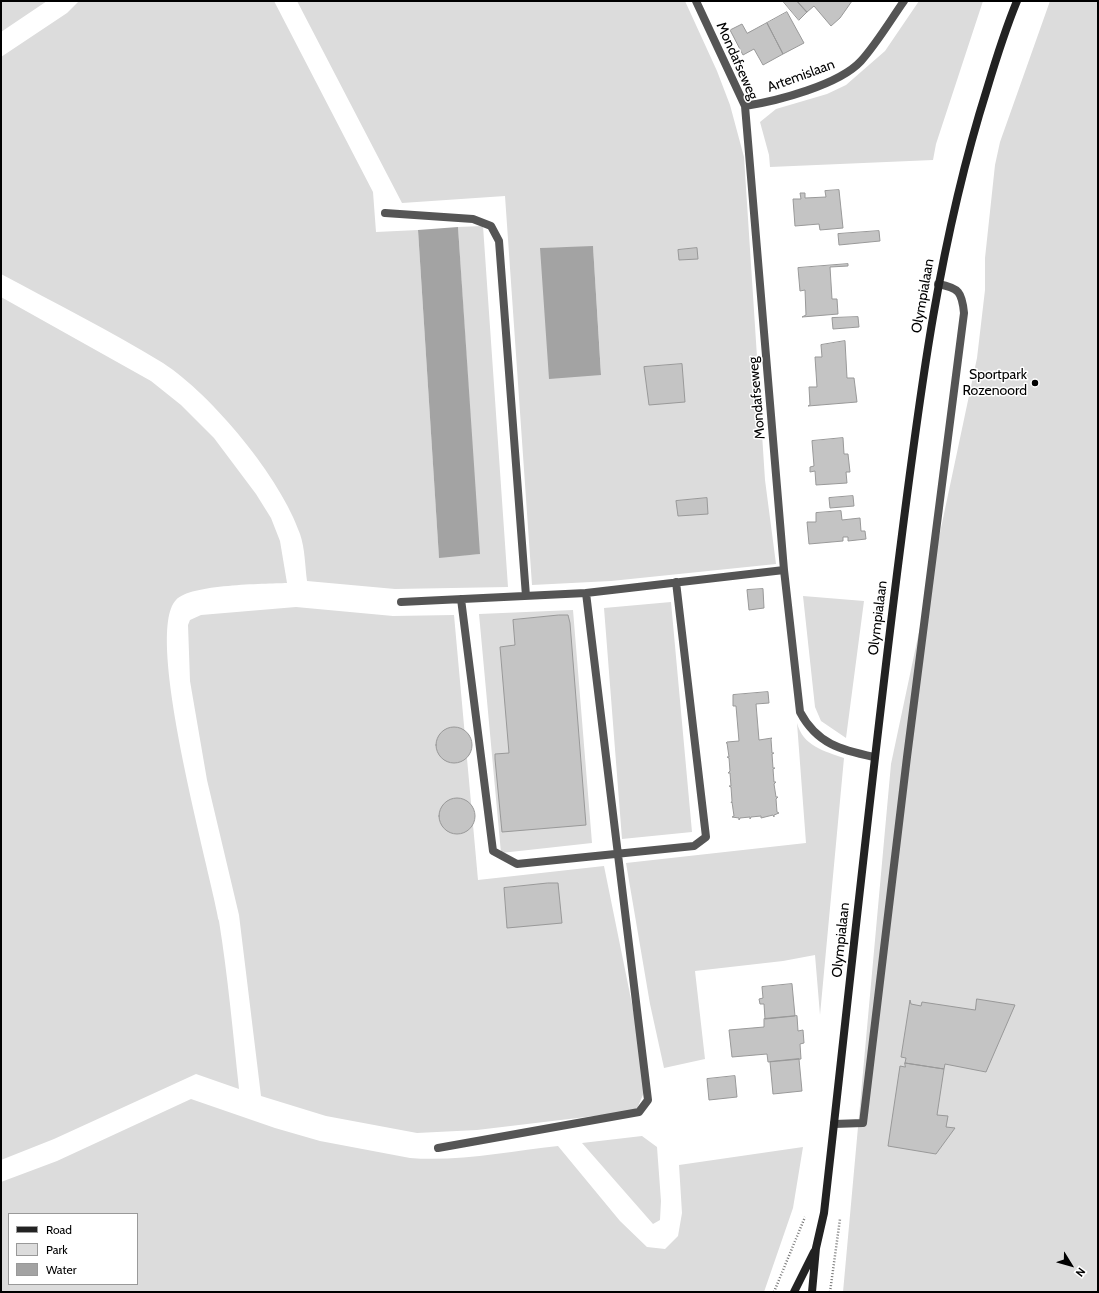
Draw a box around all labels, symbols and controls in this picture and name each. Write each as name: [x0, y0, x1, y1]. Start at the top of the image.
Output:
street label: Mondafseweg: [712, 20, 762, 102]
street label: Artemislaan: [765, 56, 837, 96]
street label: Olympialaan: [908, 257, 938, 335]
street label: Mondafseweg: [745, 356, 769, 440]
place label: Sportpark Rozenoord: [962, 367, 1027, 400]
marker: Sportpark Rozenoord: [1030, 378, 1040, 388]
street label: Olympialaan: [865, 580, 891, 656]
street label: Olympialaan: [829, 902, 853, 978]
legend: [8, 1213, 138, 1285]
text: Road: [46, 1222, 72, 1237]
text: Park: [46, 1242, 68, 1257]
north arrow: [1051, 1245, 1091, 1285]
text: Water: [46, 1262, 76, 1277]
text: N: [1073, 1265, 1089, 1280]

